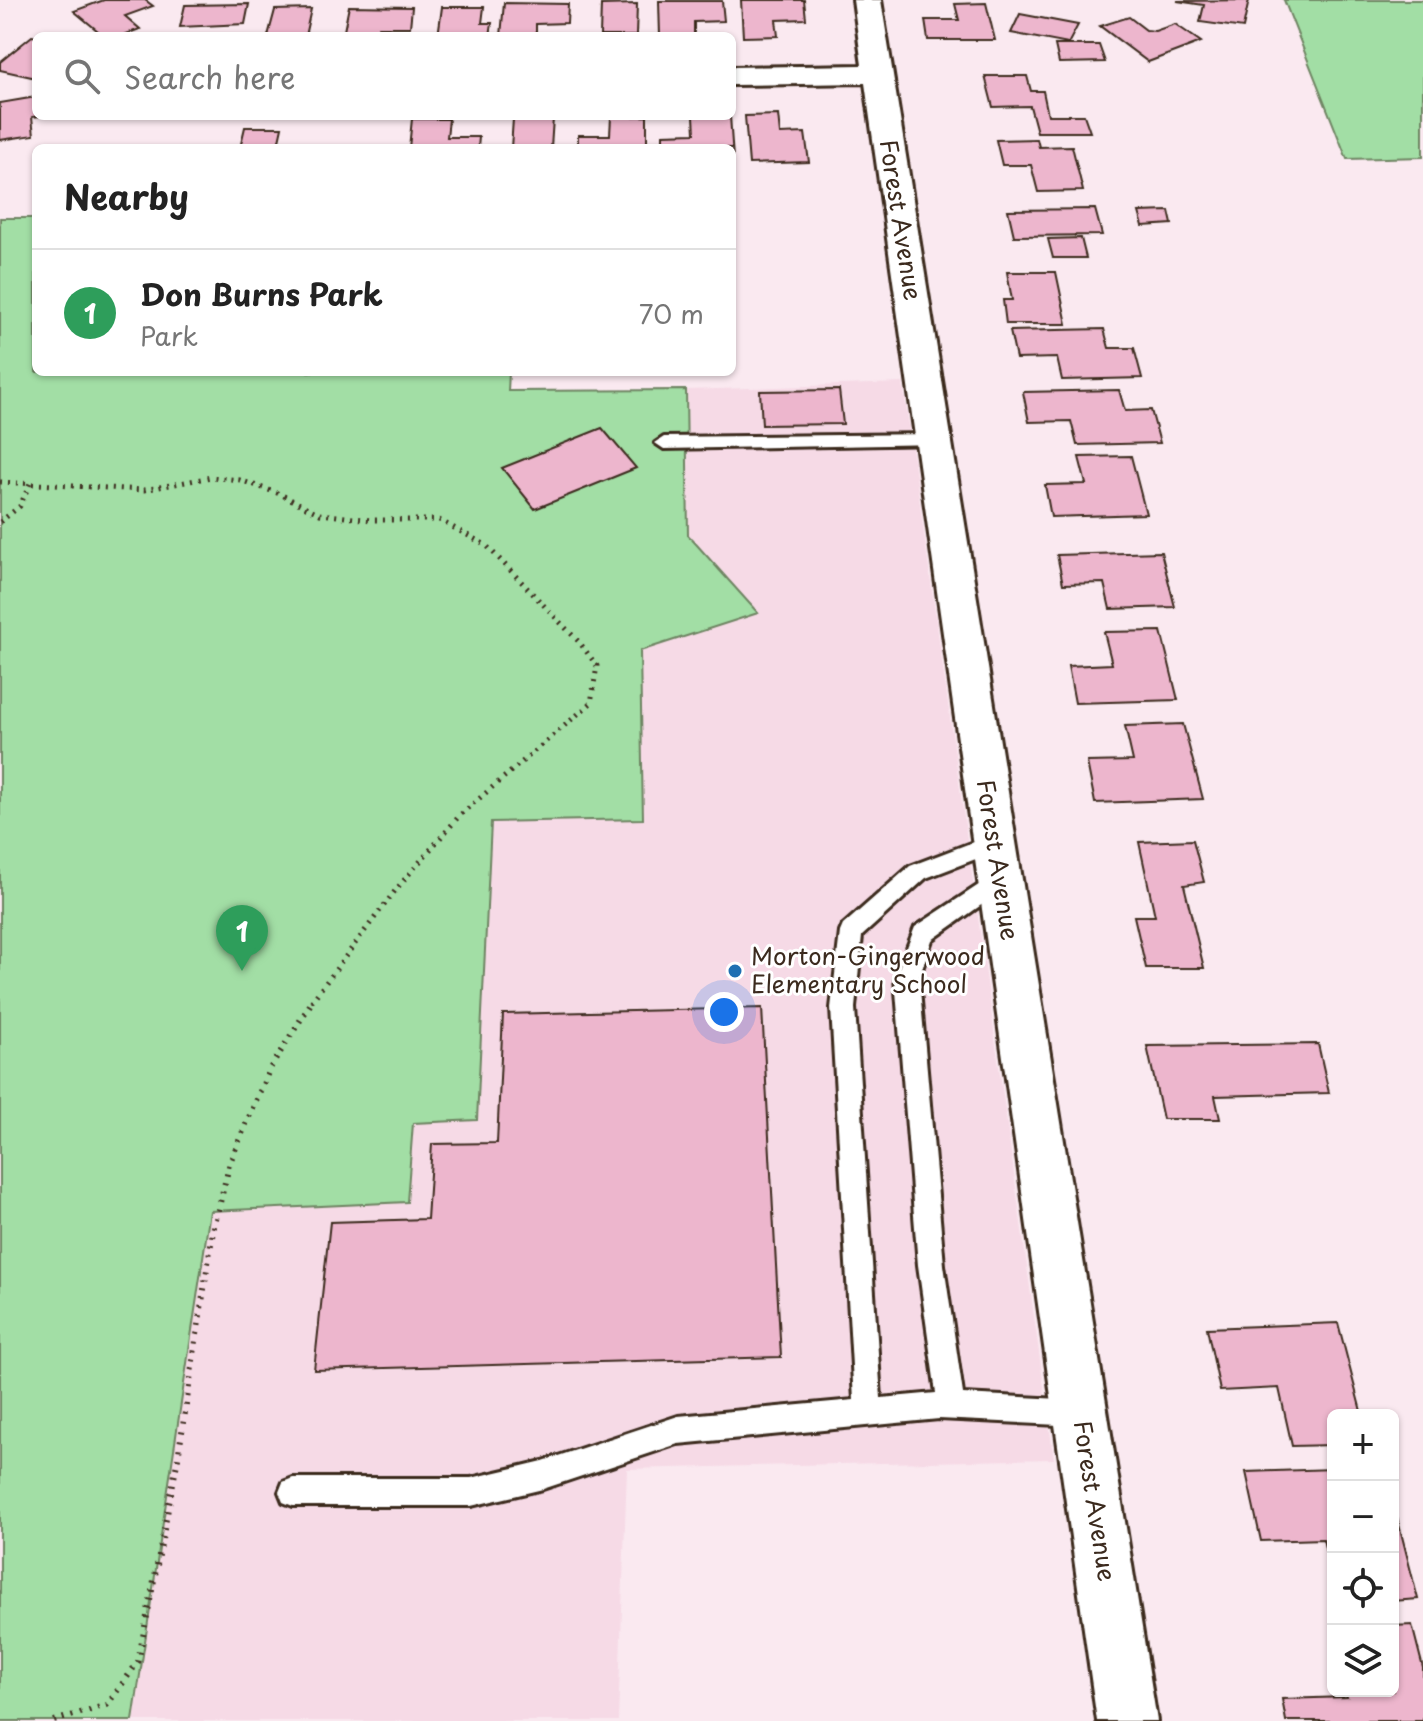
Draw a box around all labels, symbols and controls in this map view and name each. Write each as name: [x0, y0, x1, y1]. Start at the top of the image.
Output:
search box: [32, 32, 736, 120]
icon: search: [60, 54, 104, 98]
text: Search here: [124, 54, 296, 99]
street label: Forest Avenue: [871, 137, 932, 303]
text: Nearby: [64, 170, 189, 222]
text: Don Burns Park: [140, 271, 383, 316]
text: 1: [84, 294, 96, 333]
text: 70 m: [639, 294, 704, 333]
text: Park: [140, 316, 198, 355]
street label: Forest Avenue: [968, 777, 1029, 943]
pin: 1: [216, 905, 268, 971]
place label: Morton-Gingerwood Elementary School: [751, 937, 985, 1001]
marker: Morton-Gingerwood Elementary School: [726, 962, 744, 980]
your location: [704, 992, 744, 1032]
map controls: [1327, 1409, 1399, 1697]
button: +: [1327, 1409, 1399, 1481]
street label: Forest Avenue: [1065, 1418, 1126, 1584]
button: −: [1327, 1481, 1399, 1553]
button: locate: [1327, 1553, 1399, 1625]
button: layers: [1327, 1625, 1399, 1697]

